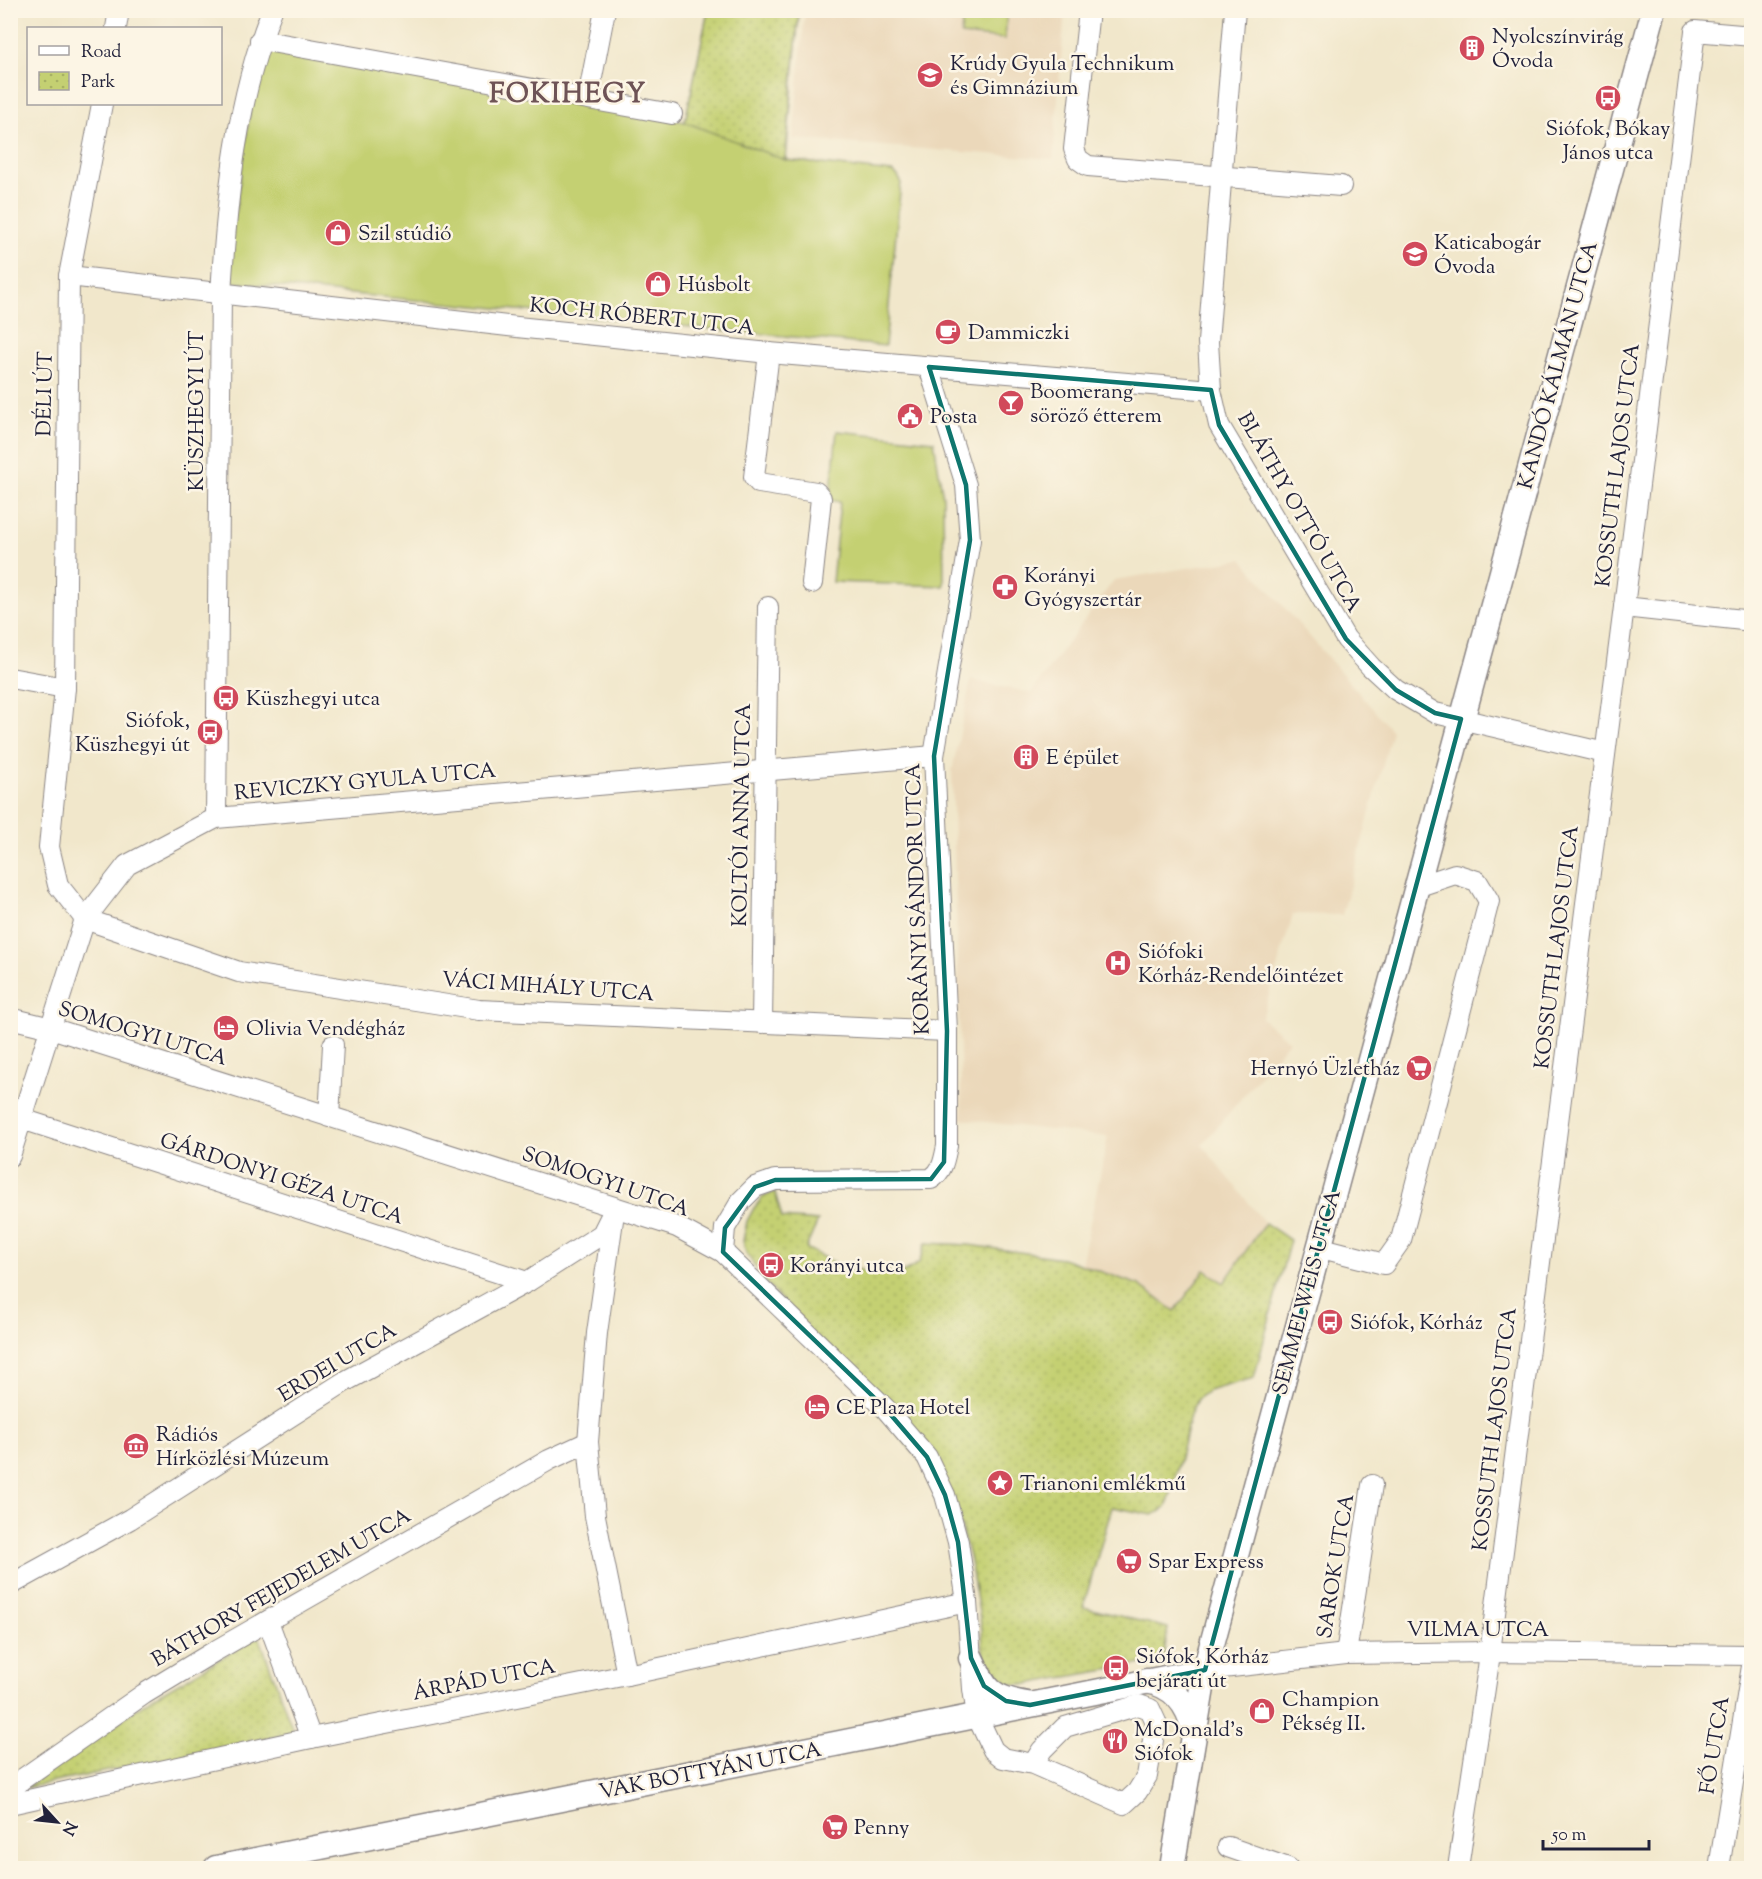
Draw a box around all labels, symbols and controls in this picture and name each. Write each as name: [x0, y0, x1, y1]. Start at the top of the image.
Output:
place label: Nyolcszínvirág Óvoda: [1492, 23, 1624, 77]
legend: [27, 27, 222, 105]
building icon: Nyolcszínvirág Óvoda: [1457, 33, 1487, 63]
text: Road: [81, 40, 121, 66]
place label: Krúdy Gyula Technikum és Gimnázium: [950, 50, 1174, 104]
school or university icon: Krúdy Gyula Technikum és Gimnázium: [915, 60, 945, 90]
text: Park: [81, 70, 116, 96]
district label: FOKIHEGY: [489, 76, 647, 115]
bus stop icon: Siófok, Bókay János utca: [1593, 83, 1623, 113]
place label: Siófok, Bókay János utca: [1545, 115, 1671, 169]
shop icon: Szil stúdió: [323, 218, 353, 248]
place label: Szil stúdió: [358, 220, 452, 250]
place label: Katicabogár Óvoda: [1434, 229, 1541, 283]
street label: KANDÓ KÁLMÁN UTCA: [1511, 238, 1606, 493]
school or university icon: Katicabogár Óvoda: [1400, 239, 1430, 269]
shop icon: Húsbolt: [643, 269, 673, 299]
place label: Húsbolt: [678, 271, 750, 301]
street label: KOCH RÓBERT UTCA: [528, 291, 756, 345]
cafe icon: Dammiczki: [933, 317, 963, 347]
place label: Dammiczki: [968, 319, 1070, 349]
street label: KÜSZHEGYI ÚT: [183, 330, 213, 491]
street label: KOSSUTH LAJOS UTCA: [1589, 342, 1649, 589]
street label: DÉLI ÚT: [30, 351, 62, 437]
place label: Boomerang söröző étterem: [1030, 378, 1162, 432]
bar icon: Boomerang söröző étterem: [996, 388, 1026, 418]
public building icon: Posta: [895, 401, 925, 431]
place label: Posta: [930, 403, 978, 433]
street label: BLÁTHY OTTÓ UTCA: [1229, 407, 1368, 619]
place label: Korányi Gyógyszertár: [1024, 562, 1142, 616]
pharmacy icon: Korányi Gyógyszertár: [990, 572, 1020, 602]
bus stop icon: Küszhegyi utca: [211, 683, 241, 713]
place label: Küszhegyi utca: [246, 685, 381, 715]
street label: KOLTÓI ANNA UTCA: [726, 703, 760, 927]
place label: Siófok, Küszhegyi út: [75, 707, 190, 761]
bus stop icon: Siófok, Küszhegyi út: [195, 717, 225, 747]
building icon: E épület: [1011, 742, 1041, 772]
place label: E épület: [1046, 744, 1119, 774]
street label: REVICZKY GYULA UTCA: [233, 757, 497, 809]
street label: KORÁNYI SÁNDOR UTCA: [899, 762, 939, 1035]
street label: KOSSUTH LAJOS UTCA: [1528, 824, 1588, 1071]
place label: Siófoki Kórház-Rendelőintézet: [1138, 938, 1343, 992]
hospital icon: Siófoki Kórház-Rendelőintézet: [1103, 948, 1133, 978]
street label: VÁCI MIHÁLY UTCA: [441, 966, 655, 1010]
street label: SOMOGYI UTCA: [54, 995, 231, 1075]
hotel icon: Olivia Vendégház: [211, 1013, 241, 1043]
place label: Olivia Vendégház: [246, 1015, 405, 1045]
supermarket icon: Hernyó Üzletház: [1404, 1053, 1434, 1083]
place label: Hernyó Üzletház: [1250, 1055, 1400, 1085]
street label: GÁRDONYI GÉZA UTCA: [156, 1126, 407, 1234]
street label: SOMOGYI UTCA: [518, 1140, 693, 1226]
street label: SEMMELWEIS UTCA: [1266, 1186, 1350, 1399]
bus stop icon: Korányi utca: [756, 1250, 786, 1280]
place label: Korányi utca: [790, 1252, 905, 1282]
street label: KOSSUTH LAJOS UTCA: [1466, 1306, 1526, 1553]
bus stop icon: Siófok, Kórház: [1315, 1307, 1345, 1337]
place label: Siófok, Kórház: [1350, 1309, 1483, 1339]
street label: ERDEI UTCA: [273, 1317, 403, 1411]
hotel icon: CE Plaza Hotel: [802, 1392, 832, 1422]
place label: CE Plaza Hotel: [836, 1394, 970, 1424]
place label: Rádiós Hírközlési Múzeum: [156, 1421, 329, 1475]
museum icon: Rádiós Hírközlési Múzeum: [121, 1431, 151, 1461]
place icon: Trianoni emlékmű: [985, 1468, 1015, 1498]
place label: Trianoni emlékmű: [1020, 1470, 1186, 1500]
street label: SAROK UTCA: [1311, 1492, 1363, 1641]
street label: BÁTHORY FEJEDELEM UTCA: [147, 1502, 417, 1676]
supermarket icon: Spar Express: [1114, 1546, 1144, 1576]
place label: Spar Express: [1148, 1548, 1264, 1578]
street label: VILMA UTCA: [1407, 1616, 1549, 1646]
place label: Siófok, Kórház bejárati út: [1136, 1643, 1269, 1697]
street label: ÁRPÁD UTCA: [410, 1652, 558, 1710]
bus stop icon: Siófok, Kórház bejárati út: [1101, 1653, 1131, 1683]
place label: Champion Pékség II.: [1282, 1686, 1380, 1740]
street label: FŐ UTCA: [1693, 1694, 1739, 1797]
shop icon: Champion Pékség II.: [1247, 1696, 1277, 1726]
place label: McDonald's Siófok: [1134, 1716, 1243, 1770]
restaurant icon: McDonald's Siófok: [1100, 1726, 1130, 1756]
street label: VAK BOTTYÁN UTCA: [596, 1736, 824, 1808]
north arrow: [27, 1792, 87, 1852]
supermarket icon: Penny: [820, 1812, 850, 1842]
scale bar: [1543, 1813, 1650, 1851]
place label: Penny: [854, 1814, 910, 1844]
text: N: [55, 1817, 81, 1839]
text: 50 m: [1551, 1823, 1587, 1849]

